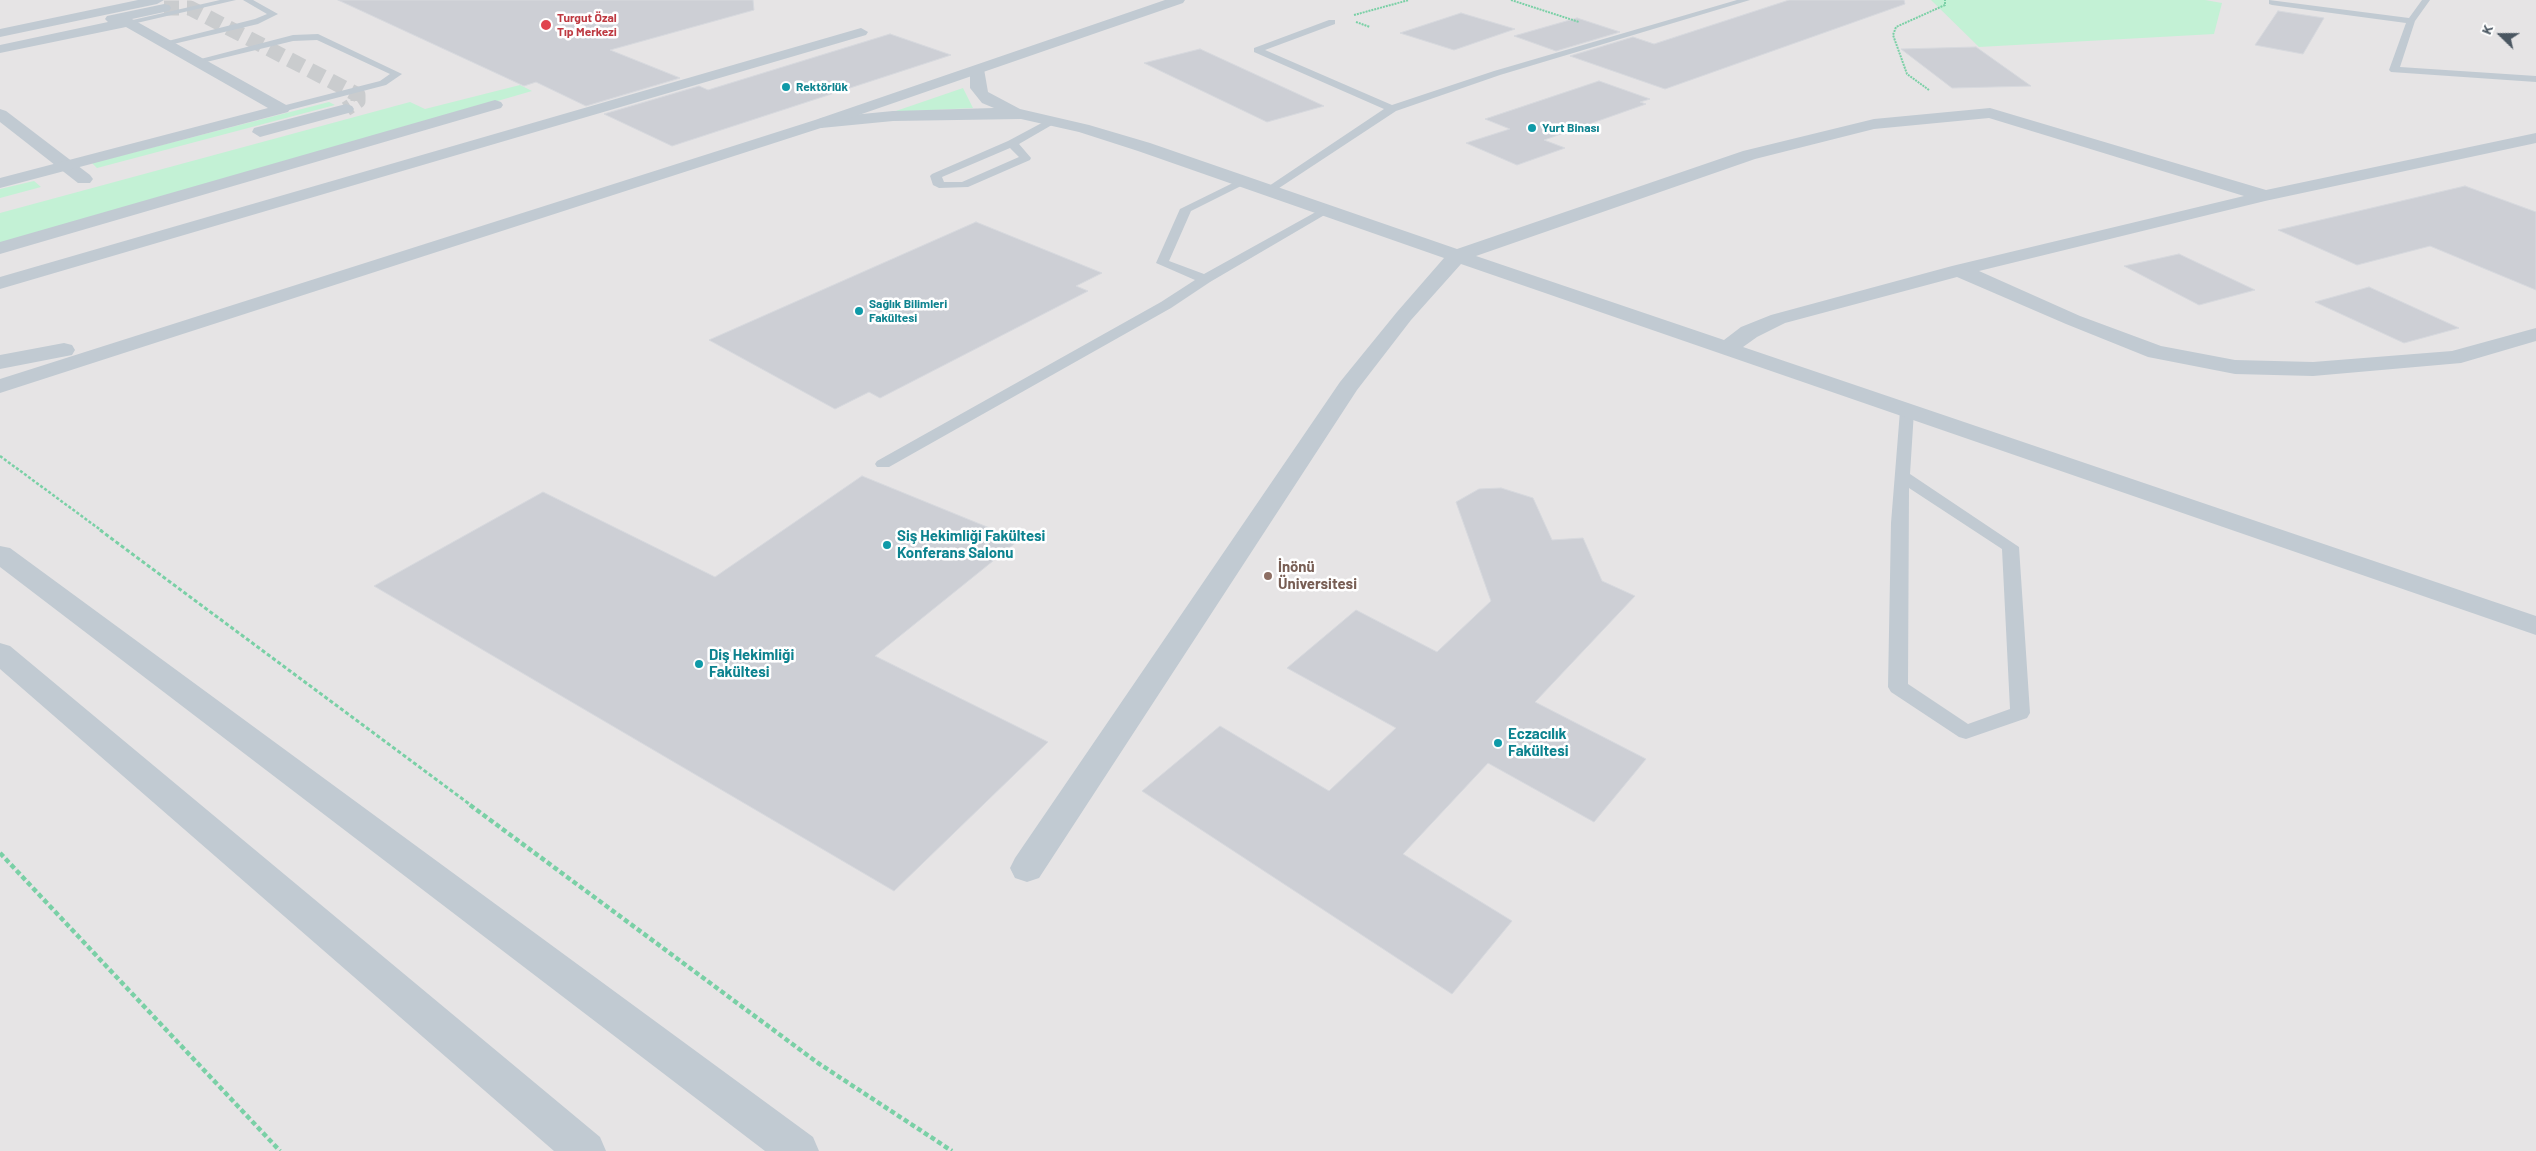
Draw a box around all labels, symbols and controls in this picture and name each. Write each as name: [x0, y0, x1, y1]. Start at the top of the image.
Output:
north arrow: [2476, 10, 2526, 60]
place label: Turgut Özal Tıp Merkezi: [557, 11, 617, 39]
marker: Turgut Özal Tıp Merkezi: [539, 18, 553, 32]
text: K: [2477, 22, 2496, 36]
place label: Rektörlük: [796, 80, 848, 94]
marker: Rektörlük: [780, 81, 792, 93]
place label: Yurt Binası: [1542, 121, 1599, 135]
marker: Yurt Binası: [1526, 122, 1538, 134]
place label: Sağlık Bilimleri Fakültesi: [869, 297, 947, 325]
marker: Sağlık Bilimleri Fakültesi: [853, 305, 865, 317]
place label: Siş Hekimliği Fakültesi Konferans Salonu: [897, 527, 1045, 562]
marker: Siş Hekimliği Fakültesi Konferans Salonu: [881, 539, 893, 551]
place label: İnönü Üniversitesi: [1278, 558, 1357, 593]
marker: İnönü Üniversitesi: [1262, 570, 1274, 582]
place label: Diş Hekimliği Fakültesi: [709, 646, 794, 681]
marker: Diş Hekimliği Fakültesi: [693, 658, 705, 670]
place label: Eczacılık Fakültesi: [1508, 725, 1568, 760]
marker: Eczacılık Fakültesi: [1492, 737, 1504, 749]

